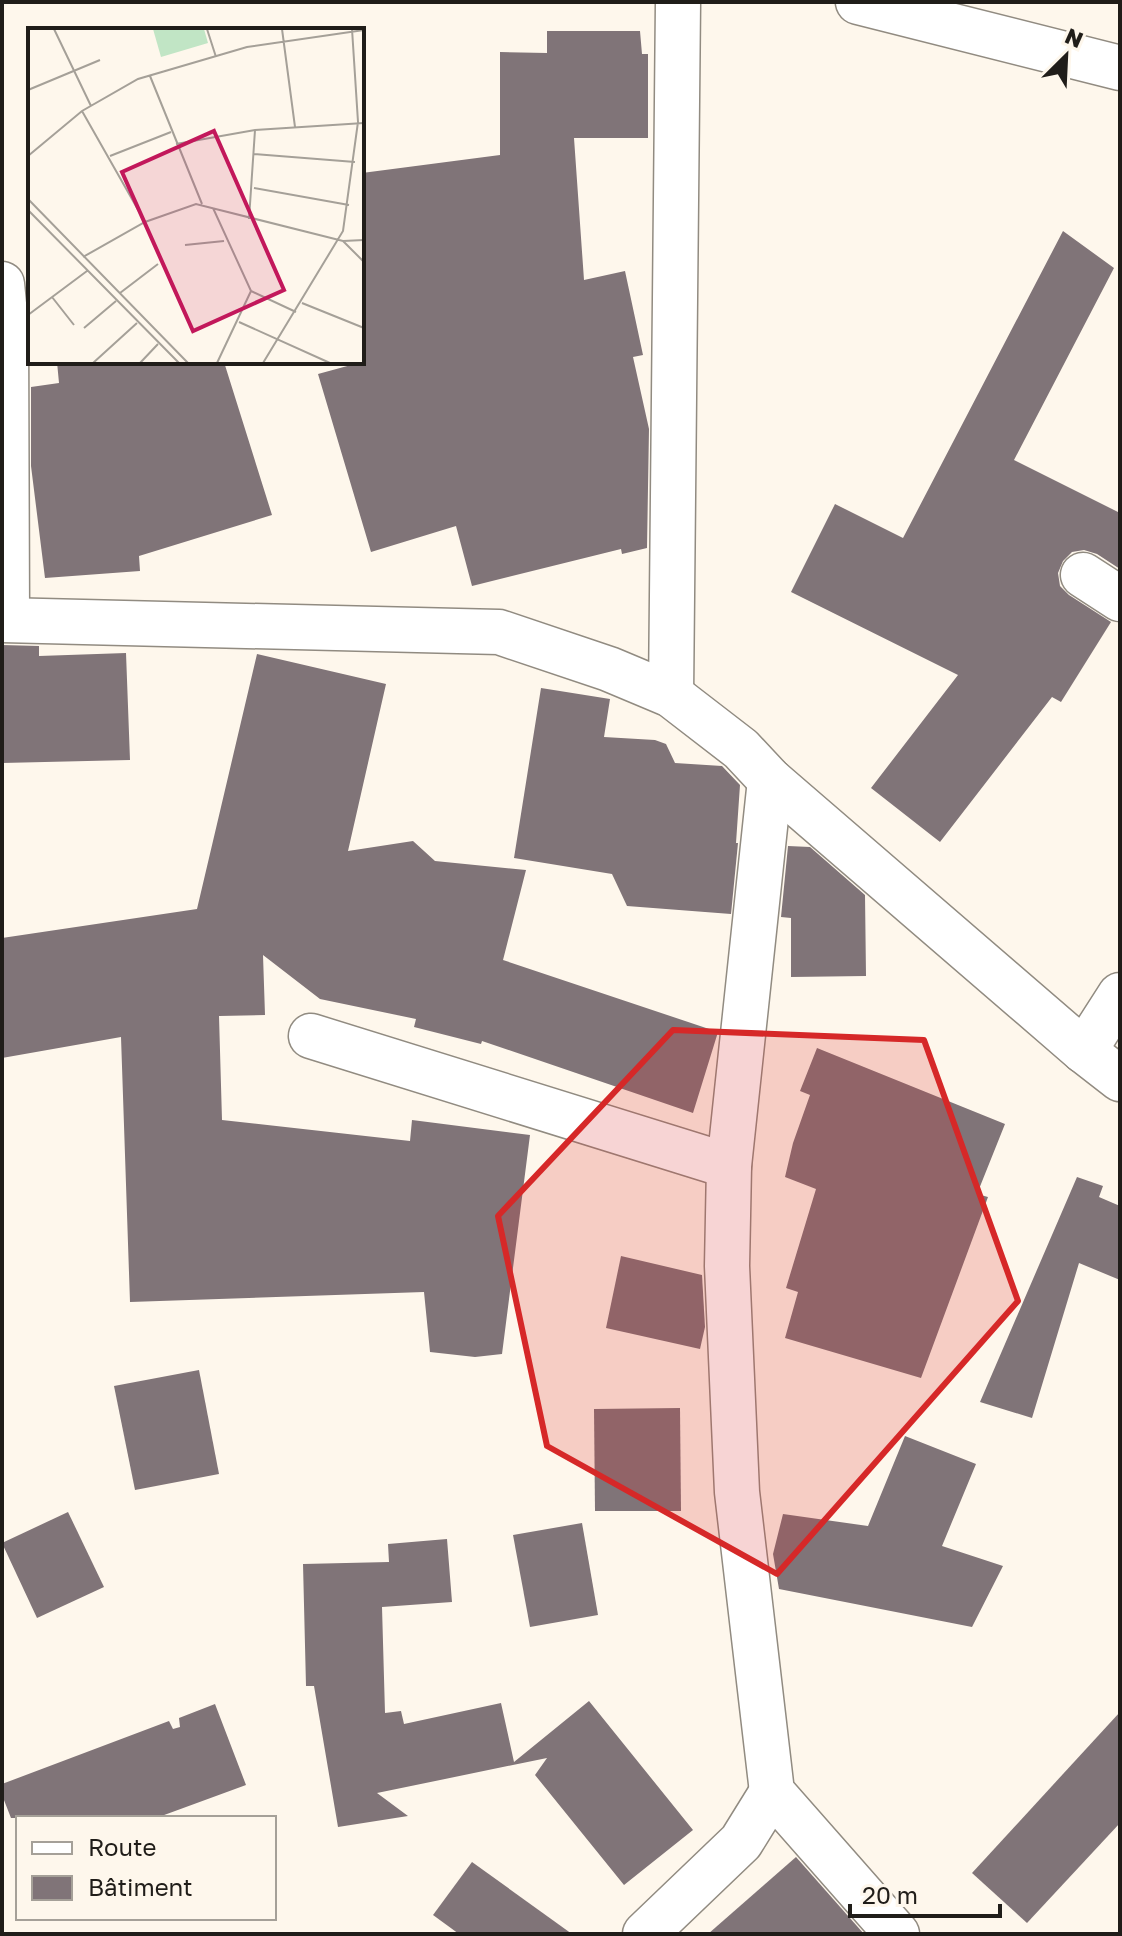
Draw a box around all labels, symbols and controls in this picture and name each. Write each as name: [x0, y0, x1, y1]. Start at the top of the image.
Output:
north arrow: [1026, 16, 1106, 96]
text: N: [1061, 22, 1087, 53]
inset map: [28, 28, 364, 364]
legend: [16, 1816, 276, 1920]
text: Route: [88, 1832, 157, 1861]
scale bar: [850, 1868, 1000, 1918]
text: Bâtiment: [88, 1872, 193, 1901]
text: 20 m: [862, 1880, 918, 1909]

